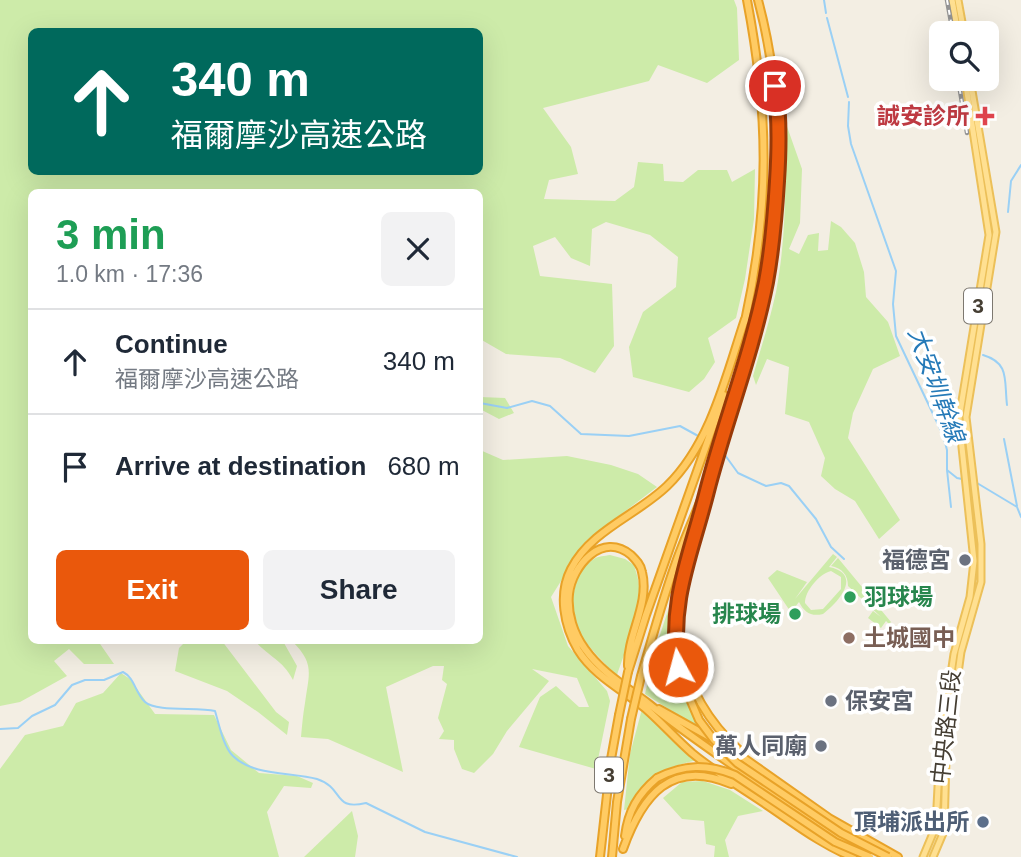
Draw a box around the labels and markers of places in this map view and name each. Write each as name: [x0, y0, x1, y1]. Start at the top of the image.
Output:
pin: [745, 56, 805, 116]
place label: 誠安診所: [877, 103, 969, 129]
marker: 誠安診所: [975, 106, 995, 126]
place label: 福德宮: [882, 547, 951, 573]
marker: 福德宮: [957, 552, 973, 568]
place label: 羽球場: [864, 584, 933, 610]
marker: 羽球場: [842, 589, 858, 605]
place label: 排球場: [712, 601, 781, 627]
marker: 排球場: [787, 606, 803, 622]
place label: 土城國中: [863, 625, 955, 651]
marker: 土城國中: [841, 630, 857, 646]
place label: 保安宮: [845, 688, 914, 714]
marker: 保安宮: [823, 693, 839, 709]
place label: 萬人同廟: [715, 733, 807, 759]
marker: 萬人同廟: [813, 738, 829, 754]
place label: 頂埔派出所: [854, 809, 969, 835]
marker: 頂埔派出所: [975, 814, 991, 830]

